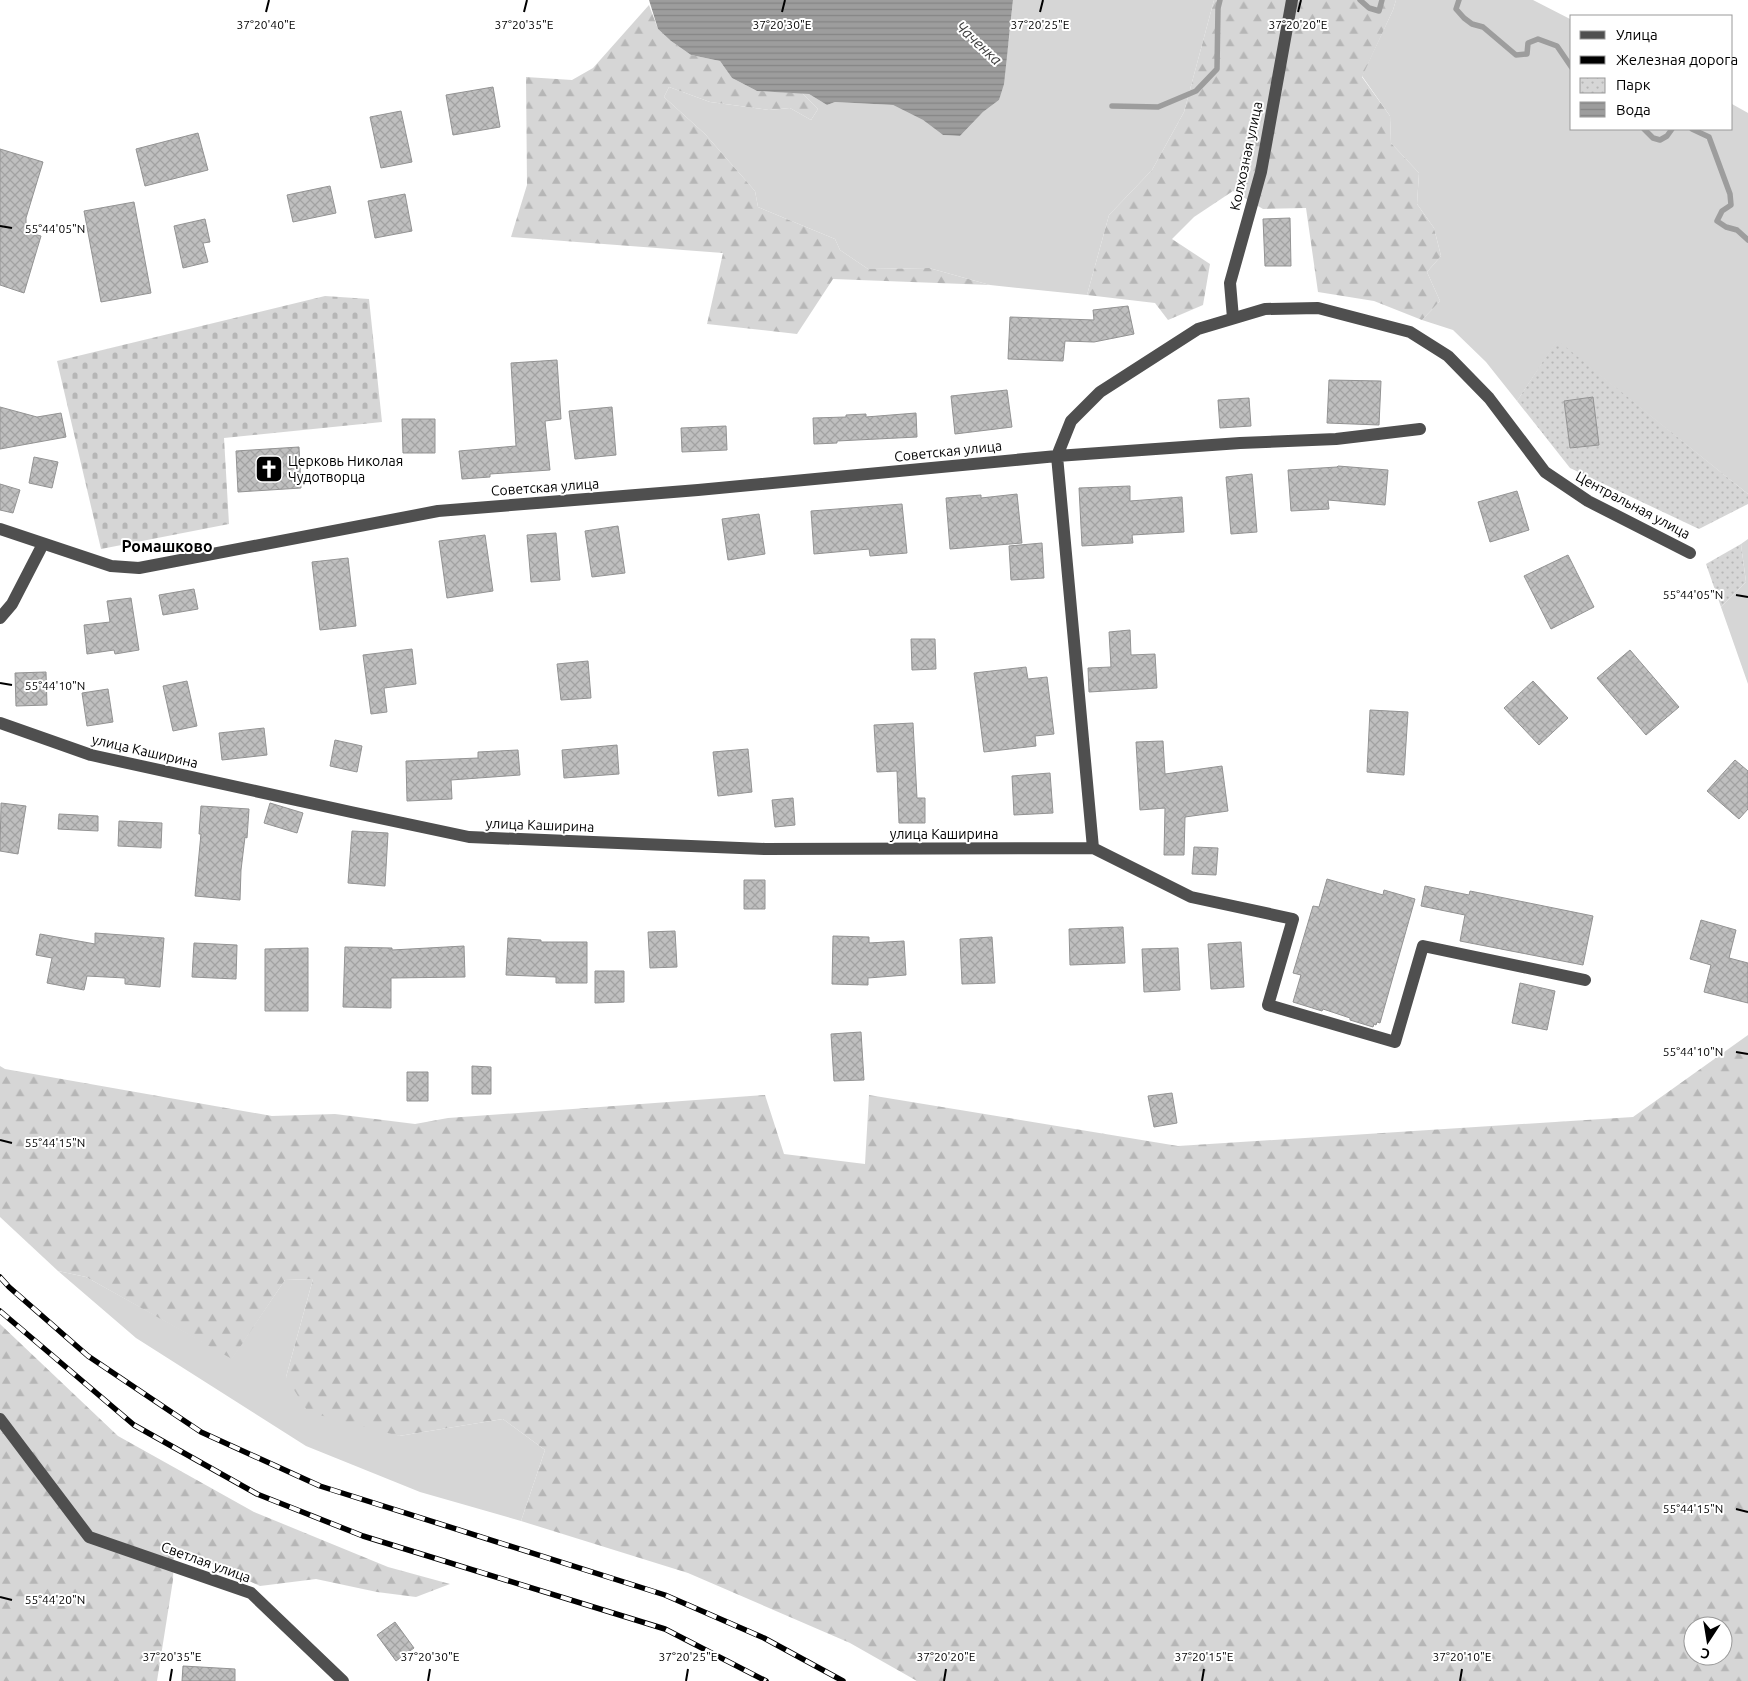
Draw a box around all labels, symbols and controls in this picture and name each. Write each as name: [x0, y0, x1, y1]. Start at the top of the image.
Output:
legend: [1570, 15, 1733, 130]
text: 37°20'40"E: [237, 18, 296, 31]
text: 37°20'35"E: [495, 18, 554, 31]
text: 37°20'30"E: [753, 18, 812, 31]
water label: Чаченка: [953, 18, 1005, 68]
text: 37°20'25"E: [1011, 18, 1070, 31]
text: 37°20'20"E: [1269, 18, 1328, 31]
text: Улица: [1616, 26, 1658, 43]
text: Железная дорога: [1616, 51, 1738, 68]
text: Парк: [1616, 76, 1651, 93]
street label: Колхозная улица: [1227, 100, 1265, 212]
text: Вода: [1616, 101, 1651, 118]
text: 55°44'05"N: [25, 222, 85, 235]
street label: Советская улица: [893, 437, 1003, 465]
place label: Церковь Николая Чудотворца: [288, 453, 403, 485]
church icon: Церковь Николая Чудотворца: [254, 454, 284, 484]
street label: Центральная улица: [1573, 468, 1693, 542]
street label: Советская улица: [490, 475, 600, 499]
district label: Ромашково: [121, 537, 213, 555]
text: 55°44'05"N: [1663, 588, 1723, 601]
text: 55°44'10"N: [25, 679, 85, 692]
street label: улица Каширина: [90, 731, 200, 771]
street label: улица Каширина: [485, 815, 595, 835]
street label: улица Каширина: [890, 826, 998, 842]
text: 55°44'10"N: [1663, 1045, 1723, 1058]
text: 55°44'15"N: [25, 1136, 85, 1149]
text: 55°44'15"N: [1663, 1502, 1723, 1515]
street label: Светлая улица: [159, 1538, 253, 1586]
text: 55°44'20"N: [25, 1593, 85, 1606]
north arrow: [1683, 1616, 1733, 1666]
text: С: [1699, 1645, 1711, 1662]
text: 37°20'35"E: [143, 1650, 202, 1663]
text: 37°20'30"E: [401, 1650, 460, 1663]
text: 37°20'25"E: [659, 1650, 718, 1663]
text: 37°20'20"E: [917, 1650, 976, 1663]
text: 37°20'15"E: [1175, 1650, 1234, 1663]
text: 37°20'10"E: [1433, 1650, 1492, 1663]

